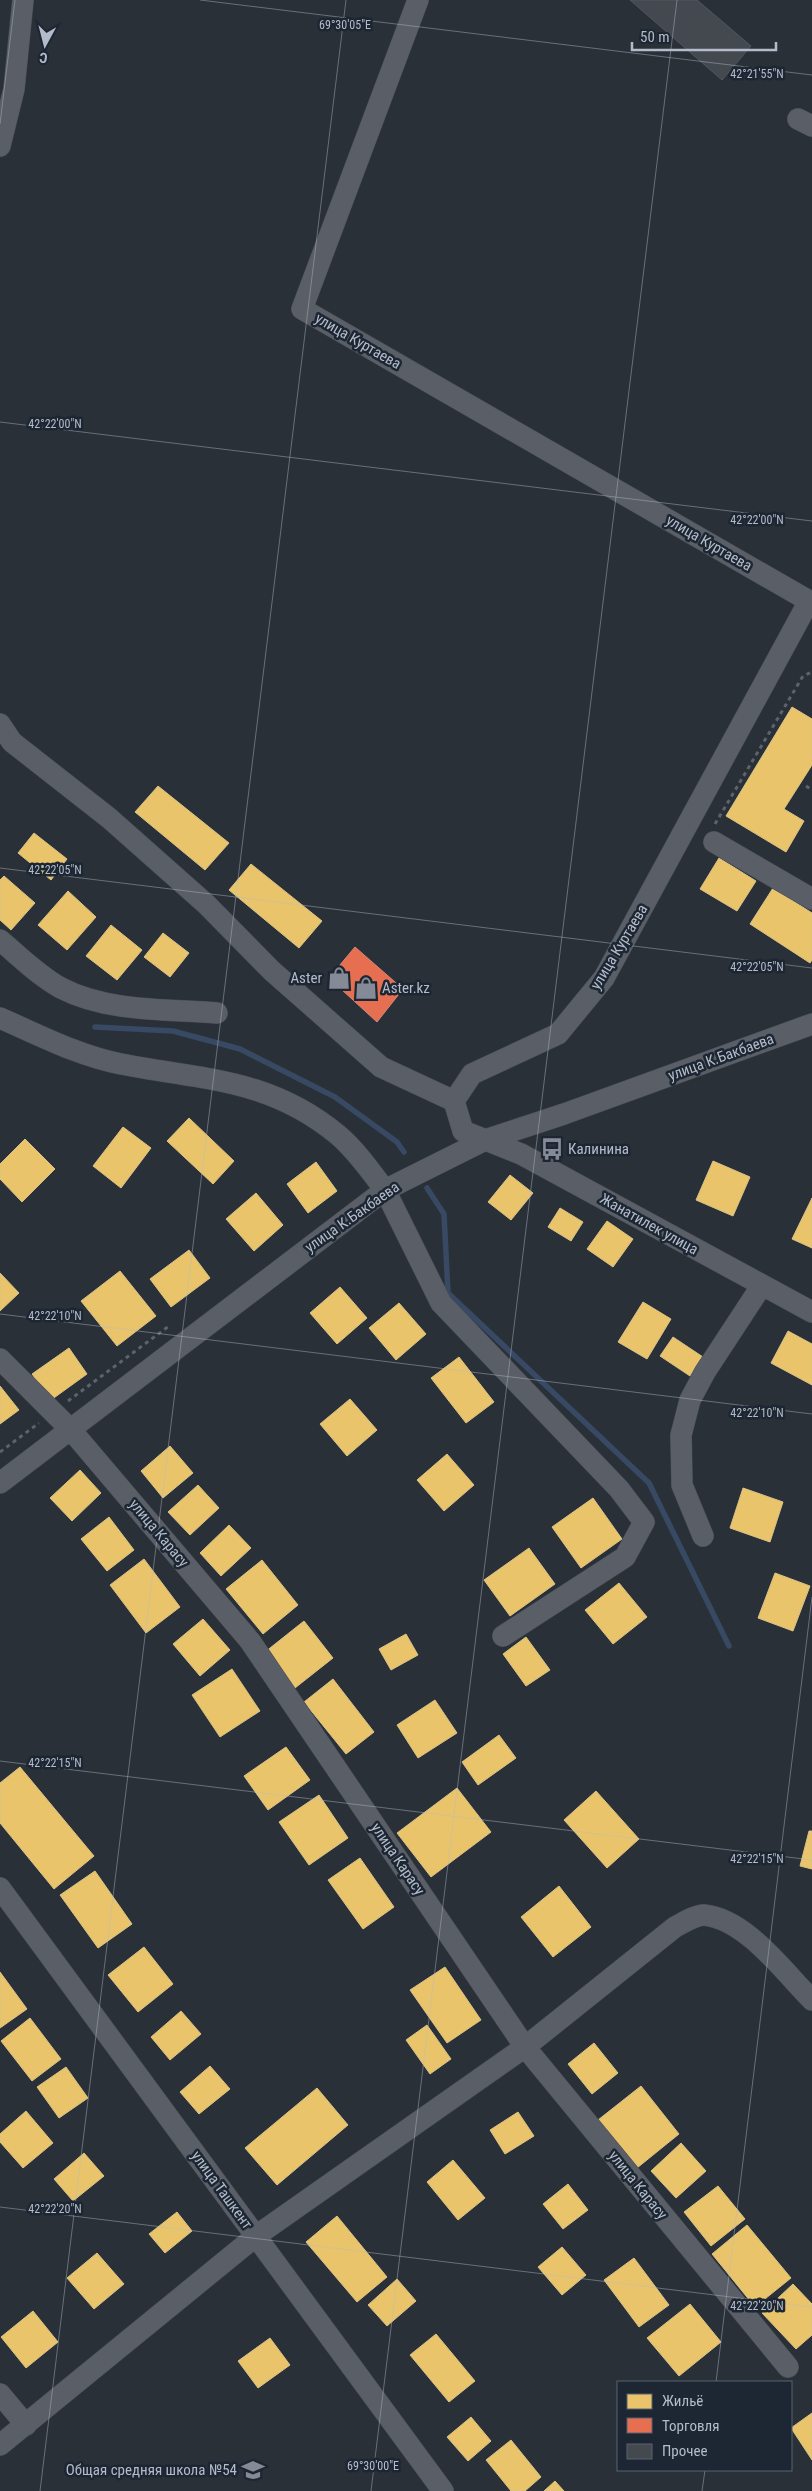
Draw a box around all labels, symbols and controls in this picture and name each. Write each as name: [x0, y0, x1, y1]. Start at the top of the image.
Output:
text: 69°30'05"E: [319, 18, 371, 32]
north arrow: [20, 20, 70, 70]
scale bar: [632, 20, 776, 52]
text: 50 m: [640, 28, 670, 46]
text: С: [38, 49, 48, 66]
text: 42°21'55"N: [730, 67, 784, 81]
street label: улица Куртаева: [312, 309, 404, 373]
text: 42°22'00"N: [28, 417, 82, 431]
street label: улица Куртаева: [663, 511, 755, 575]
text: 42°22'00"N: [730, 513, 784, 527]
text: 42°22'05"N: [28, 863, 82, 877]
street label: улица Куртаева: [587, 901, 651, 993]
text: 42°22'05"N: [730, 960, 784, 974]
shop icon: Aster: [326, 965, 352, 991]
place label: Aster: [290, 969, 322, 987]
shop icon: Aster.kz: [353, 975, 379, 1001]
place label: Aster.kz: [382, 979, 430, 997]
street label: улица К.Бакбаева: [666, 1030, 776, 1084]
bus stop icon: Калинина: [539, 1136, 565, 1162]
place label: Калинина: [568, 1140, 629, 1158]
street label: улица К.Бакбаева: [301, 1178, 403, 1256]
street label: Жанатилек улица: [597, 1190, 701, 1258]
text: 42°22'10"N: [28, 1309, 82, 1323]
text: 42°22'10"N: [730, 1406, 784, 1420]
street label: улица Карасу: [125, 1495, 193, 1571]
text: 42°22'15"N: [28, 1756, 82, 1770]
street label: улица Карасу: [367, 1820, 429, 1898]
text: 42°22'15"N: [730, 1852, 784, 1866]
street label: улица Ташкент: [188, 2147, 256, 2233]
street label: улица Карасу: [605, 2147, 671, 2223]
text: 42°22'20"N: [28, 2202, 82, 2216]
text: 42°22'20"N: [730, 2299, 784, 2313]
legend: [617, 2381, 792, 2471]
text: Жильё: [662, 2392, 703, 2410]
text: Торговля: [662, 2417, 719, 2435]
text: Прочее: [662, 2442, 708, 2460]
school or university icon: Общая средняя школа №54: [240, 2457, 266, 2483]
text: 69°30'00"E: [347, 2459, 399, 2473]
place label: Общая средняя школа №54: [66, 2461, 237, 2479]

